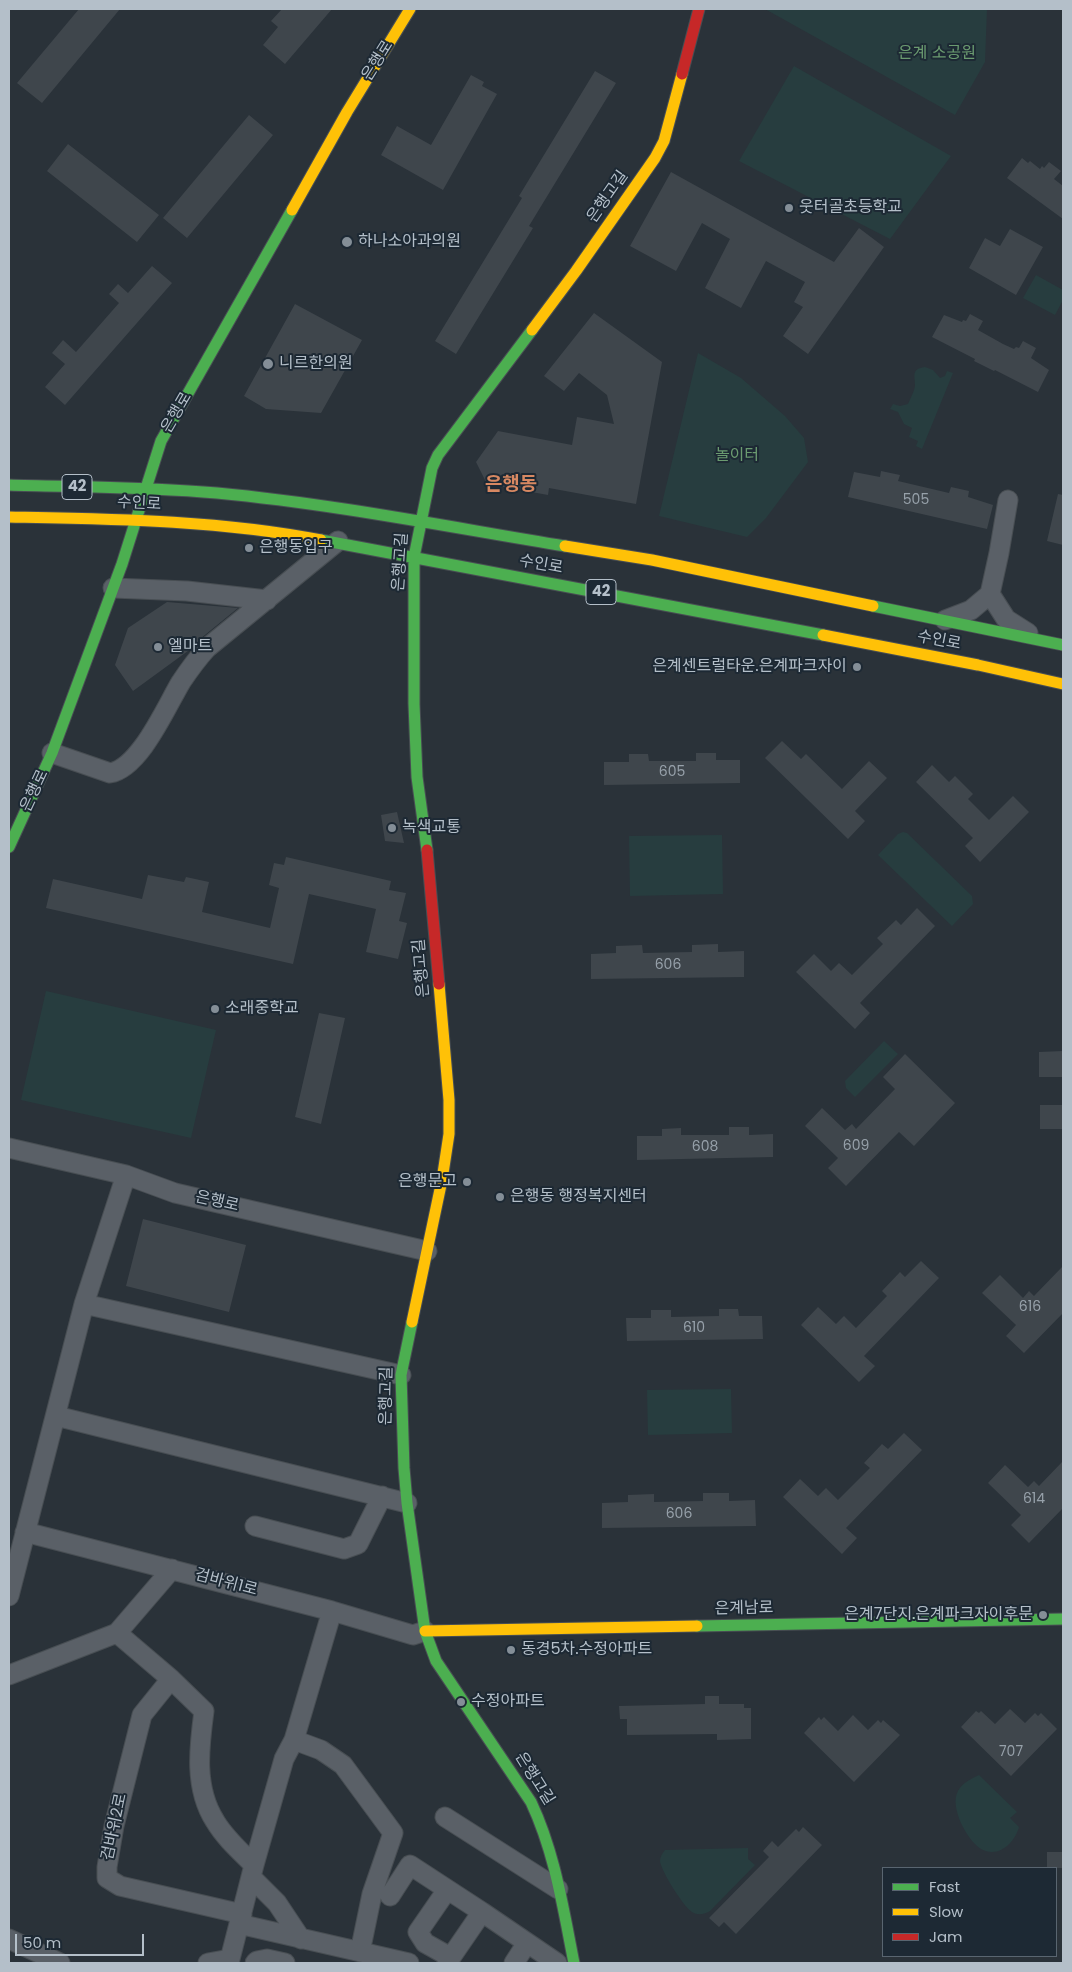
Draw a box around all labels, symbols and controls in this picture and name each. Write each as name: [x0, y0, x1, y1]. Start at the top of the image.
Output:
street label: 은행로: [358, 37, 398, 85]
park label: 은계 소공원: [898, 44, 976, 64]
street label: 은행고길: [583, 167, 633, 227]
place label: 웃터골초등학교: [799, 198, 902, 218]
marker: 웃터골초등학교: [783, 202, 795, 214]
place label: 하나소아과의원: [358, 232, 461, 252]
marker: 하나소아과의원: [340, 235, 354, 249]
place label: 니르한의원: [279, 354, 353, 374]
marker: 니르한의원: [261, 357, 275, 371]
street label: 은행로: [158, 389, 196, 437]
park label: 놀이터: [715, 446, 759, 466]
road number: 42: [62, 474, 92, 500]
district label: 은행동: [485, 474, 537, 496]
house number: 505: [903, 492, 929, 508]
street label: 수인로: [116, 493, 162, 515]
street label: 은행고길: [389, 532, 413, 592]
place label: 은행동입구: [259, 538, 333, 558]
marker: 은행동입구: [243, 542, 255, 554]
street label: 수인로: [518, 552, 564, 578]
road number: 42: [586, 580, 616, 604]
street label: 수인로: [915, 627, 963, 655]
place label: 엘마트: [168, 637, 212, 657]
marker: 엘마트: [152, 641, 164, 653]
place label: 은계센트럴타운.은계파크자이: [652, 657, 847, 677]
marker: 은계센트럴타운.은계파크자이: [851, 661, 863, 673]
house number: 605: [659, 764, 685, 780]
street label: 은행로: [17, 767, 53, 815]
place label: 녹색교통: [402, 818, 461, 838]
marker: 녹색교통: [386, 822, 398, 834]
street label: 은행고길: [410, 938, 434, 998]
house number: 606: [655, 957, 681, 973]
place label: 소래중학교: [225, 999, 299, 1019]
marker: 소래중학교: [209, 1003, 221, 1015]
house number: 609: [843, 1138, 869, 1154]
house number: 608: [692, 1139, 718, 1155]
place label: 은행문고: [398, 1172, 457, 1192]
marker: 은행문고: [461, 1176, 473, 1188]
place label: 은행동 행정복지센터: [510, 1187, 647, 1207]
street label: 은행로: [193, 1188, 241, 1216]
marker: 은행동 행정복지센터: [494, 1191, 506, 1203]
house number: 616: [1019, 1299, 1041, 1315]
house number: 610: [683, 1320, 705, 1336]
street label: 은행고길: [377, 1366, 397, 1426]
house number: 614: [1023, 1491, 1045, 1507]
house number: 606: [666, 1506, 692, 1522]
street label: 검바위1로: [193, 1565, 259, 1601]
street label: 은계남로: [714, 1599, 774, 1619]
place label: 은계7단지.은계파크자이후문: [844, 1605, 1033, 1625]
marker: 은계7단지.은계파크자이후문: [1037, 1609, 1049, 1621]
place label: 동경5차.수정아파트: [521, 1640, 652, 1660]
marker: 동경5차.수정아파트: [505, 1644, 517, 1656]
place label: 수정아파트: [471, 1692, 545, 1712]
marker: 수정아파트: [455, 1696, 467, 1708]
house number: 707: [999, 1744, 1023, 1760]
street label: 은행고길: [510, 1749, 558, 1809]
street label: 검바위2로: [99, 1792, 131, 1862]
legend: [882, 1867, 1057, 1957]
text: Fast: [929, 1876, 960, 1897]
text: Slow: [929, 1901, 963, 1922]
scale bar: [18, 1924, 146, 1956]
text: Jam: [929, 1926, 963, 1947]
text: 50 m: [23, 1932, 61, 1953]

